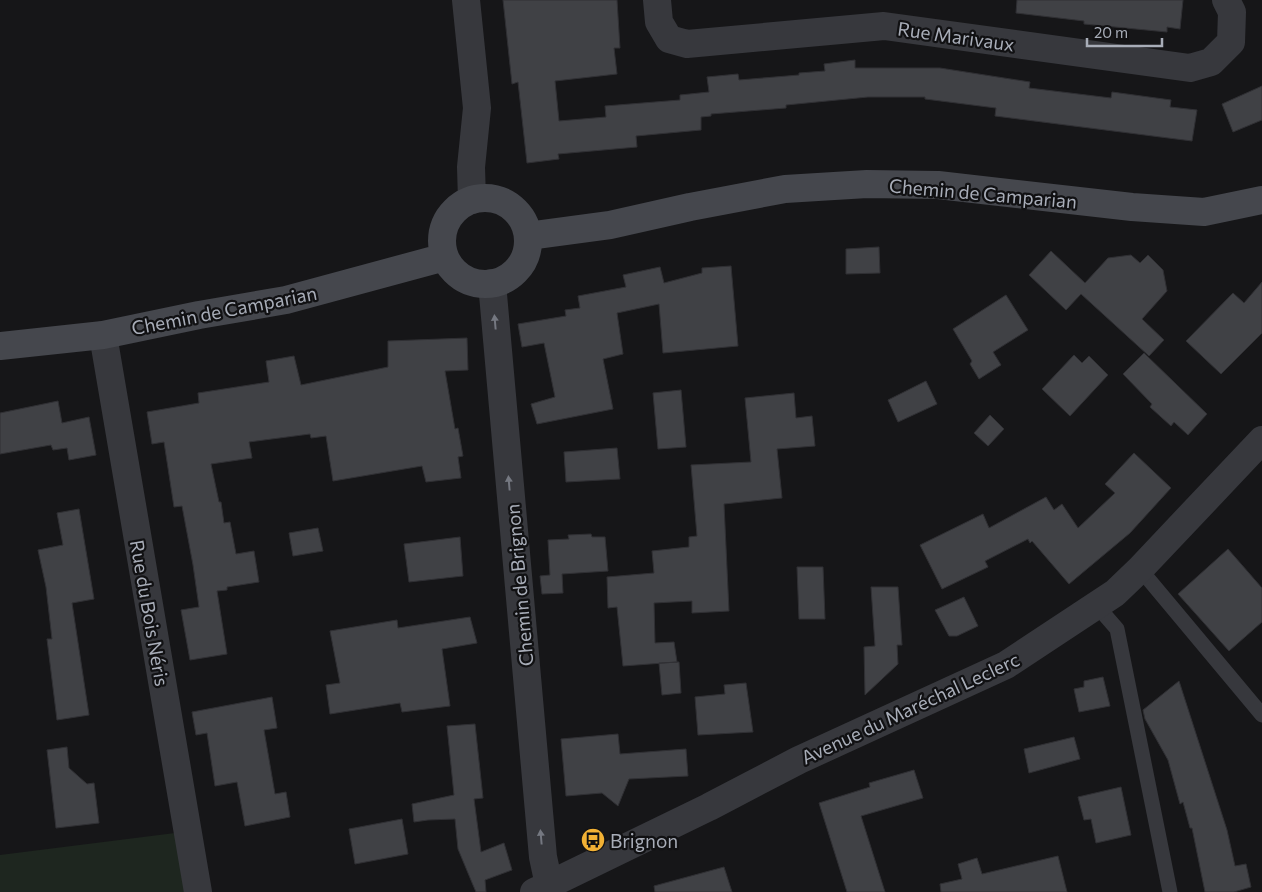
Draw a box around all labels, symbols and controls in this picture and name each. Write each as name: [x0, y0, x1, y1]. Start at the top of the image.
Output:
scale bar: [1087, 15, 1162, 47]
street label: Rue Marivaux: [896, 16, 1016, 56]
text: 20 m: [1094, 23, 1128, 41]
street label: Chemin de Camparian: [888, 173, 1078, 213]
street label: Chemin de Camparian: [129, 281, 319, 339]
one-way arrow: [491, 313, 499, 329]
one-way arrow: [505, 475, 513, 491]
street label: Chemin de Brignon: [500, 503, 538, 667]
street label: Rue du Bois Néris: [126, 538, 174, 688]
street label: Avenue du Maréchal Leclerc: [797, 647, 1023, 769]
bus stop icon: Brignon: [580, 827, 606, 853]
one-way arrow: [537, 829, 545, 845]
place label: Brignon: [610, 829, 678, 852]

